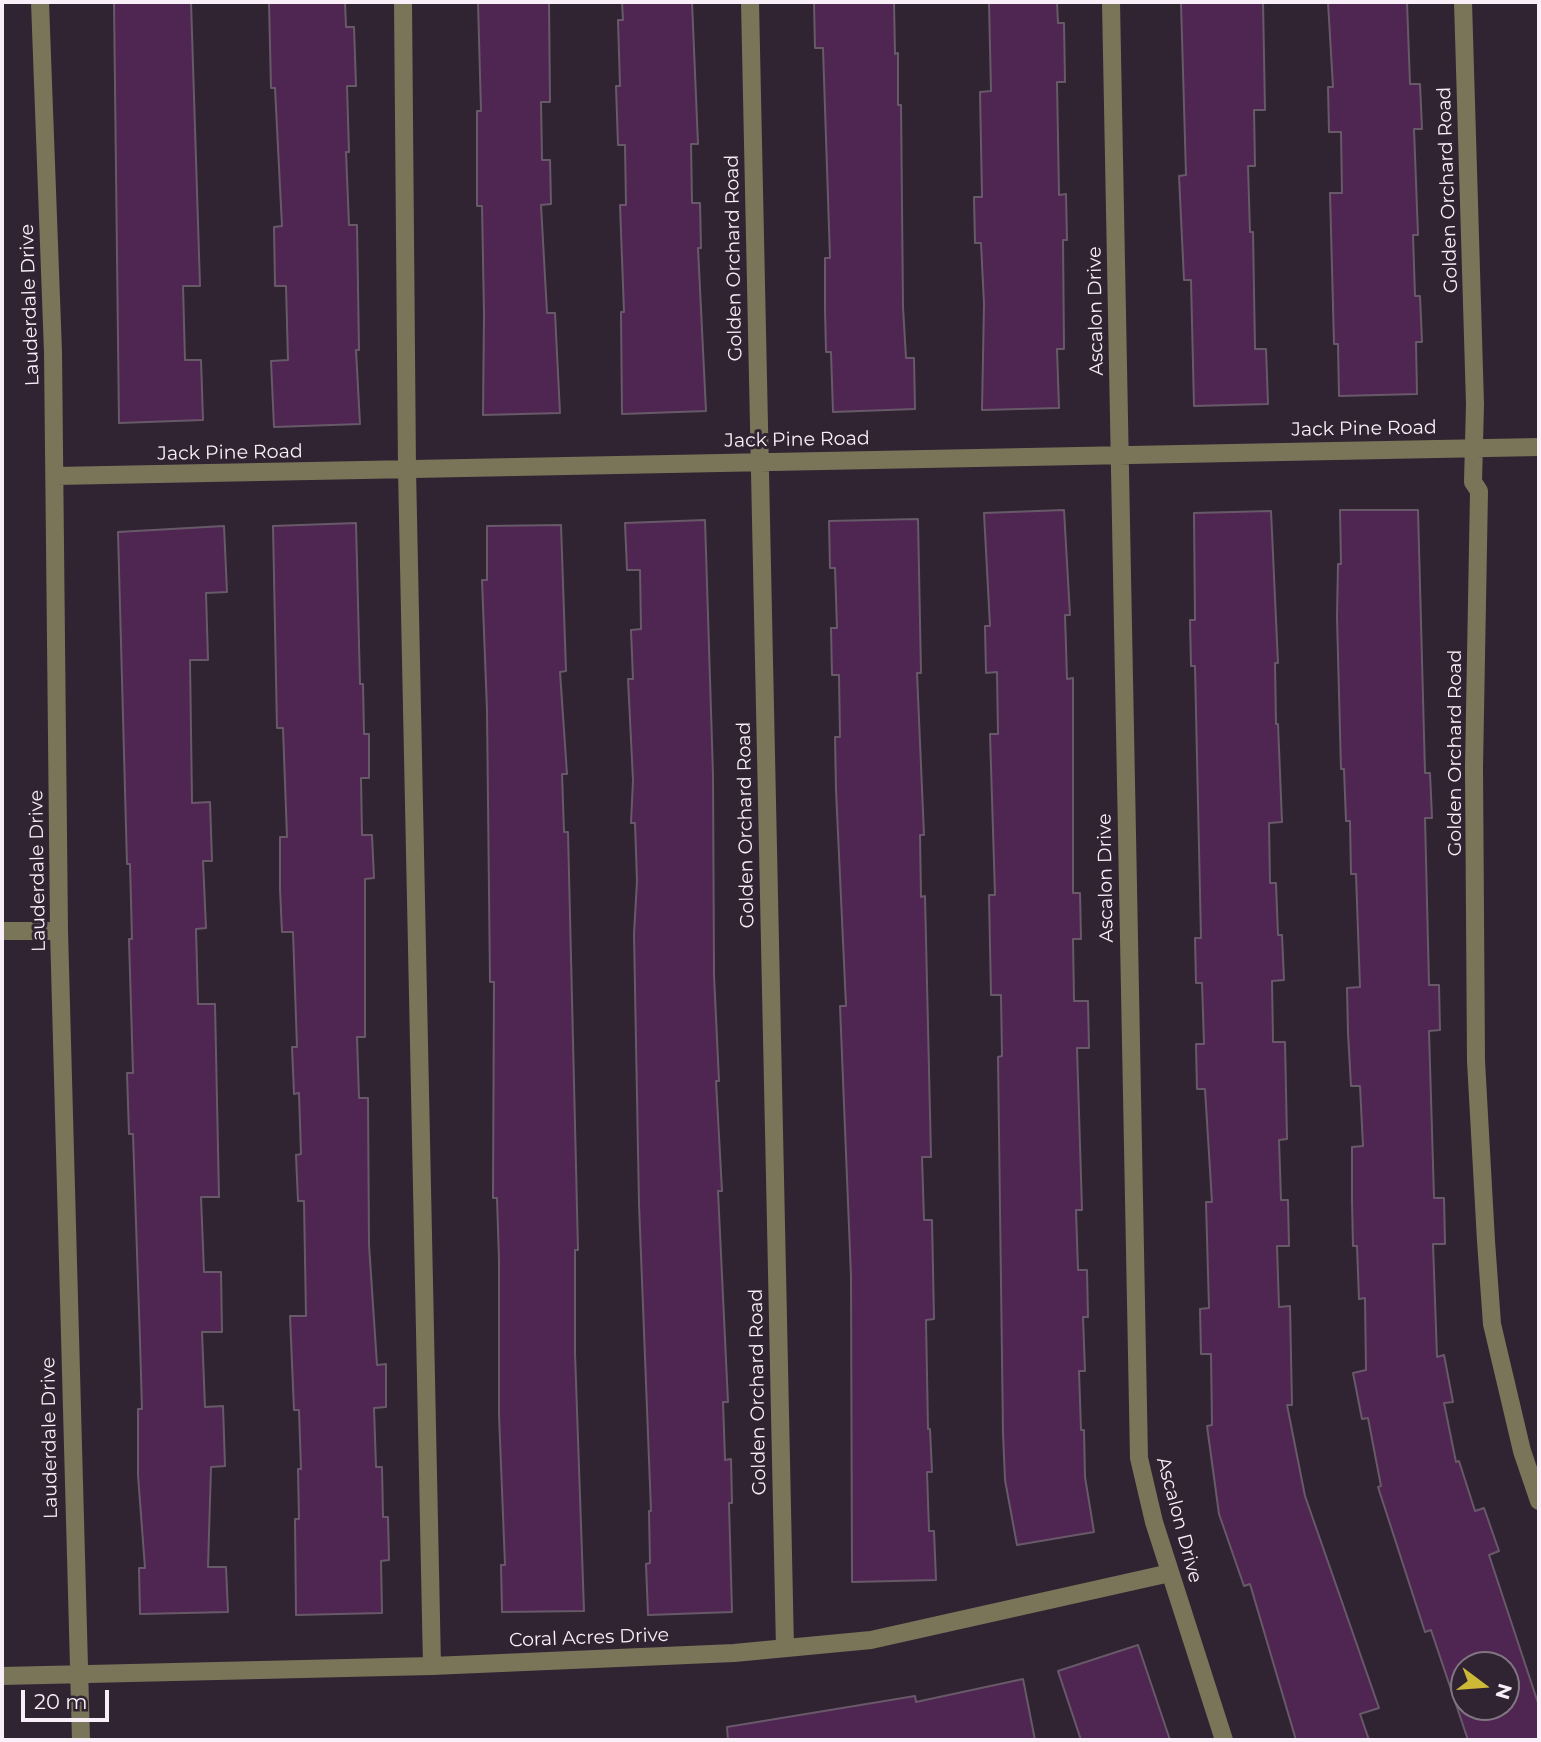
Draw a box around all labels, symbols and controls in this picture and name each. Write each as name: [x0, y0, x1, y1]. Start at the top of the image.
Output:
street label: Golden Orchard Road: [1433, 86, 1463, 294]
street label: Golden Orchard Road: [721, 154, 747, 362]
street label: Lauderdale Drive: [16, 223, 44, 387]
street label: Ascalon Drive: [1083, 246, 1109, 376]
street label: Jack Pine Road: [1291, 416, 1437, 442]
street label: Jack Pine Road: [724, 427, 870, 453]
street label: Jack Pine Road: [157, 440, 303, 466]
street label: Golden Orchard Road: [1444, 650, 1466, 856]
street label: Golden Orchard Road: [733, 721, 759, 929]
street label: Lauderdale Drive: [25, 790, 51, 952]
street label: Ascalon Drive: [1093, 813, 1119, 943]
street label: Golden Orchard Road: [745, 1288, 771, 1496]
street label: Lauderdale Drive: [37, 1357, 63, 1519]
street label: Ascalon Drive: [1151, 1455, 1207, 1585]
street label: Coral Acres Drive: [509, 1624, 669, 1652]
north arrow: [1450, 1651, 1520, 1721]
scale bar: [24, 1676, 112, 1720]
text: N: [1491, 1681, 1517, 1702]
text: 20 m: [34, 1689, 88, 1714]

